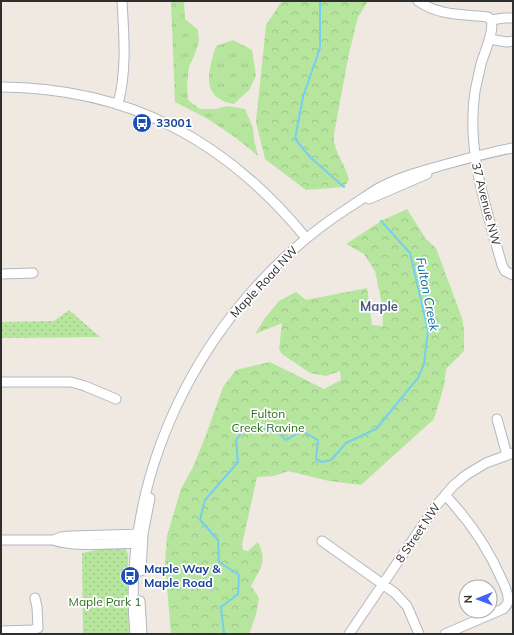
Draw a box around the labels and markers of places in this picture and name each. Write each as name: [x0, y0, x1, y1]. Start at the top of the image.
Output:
bus stop icon: 33001: [131, 112, 153, 134]
place label: 33001: [156, 115, 192, 130]
place label: Maple Way & Maple Road: [144, 561, 221, 590]
bus stop icon: Maple Way & Maple Road: [119, 565, 141, 587]

